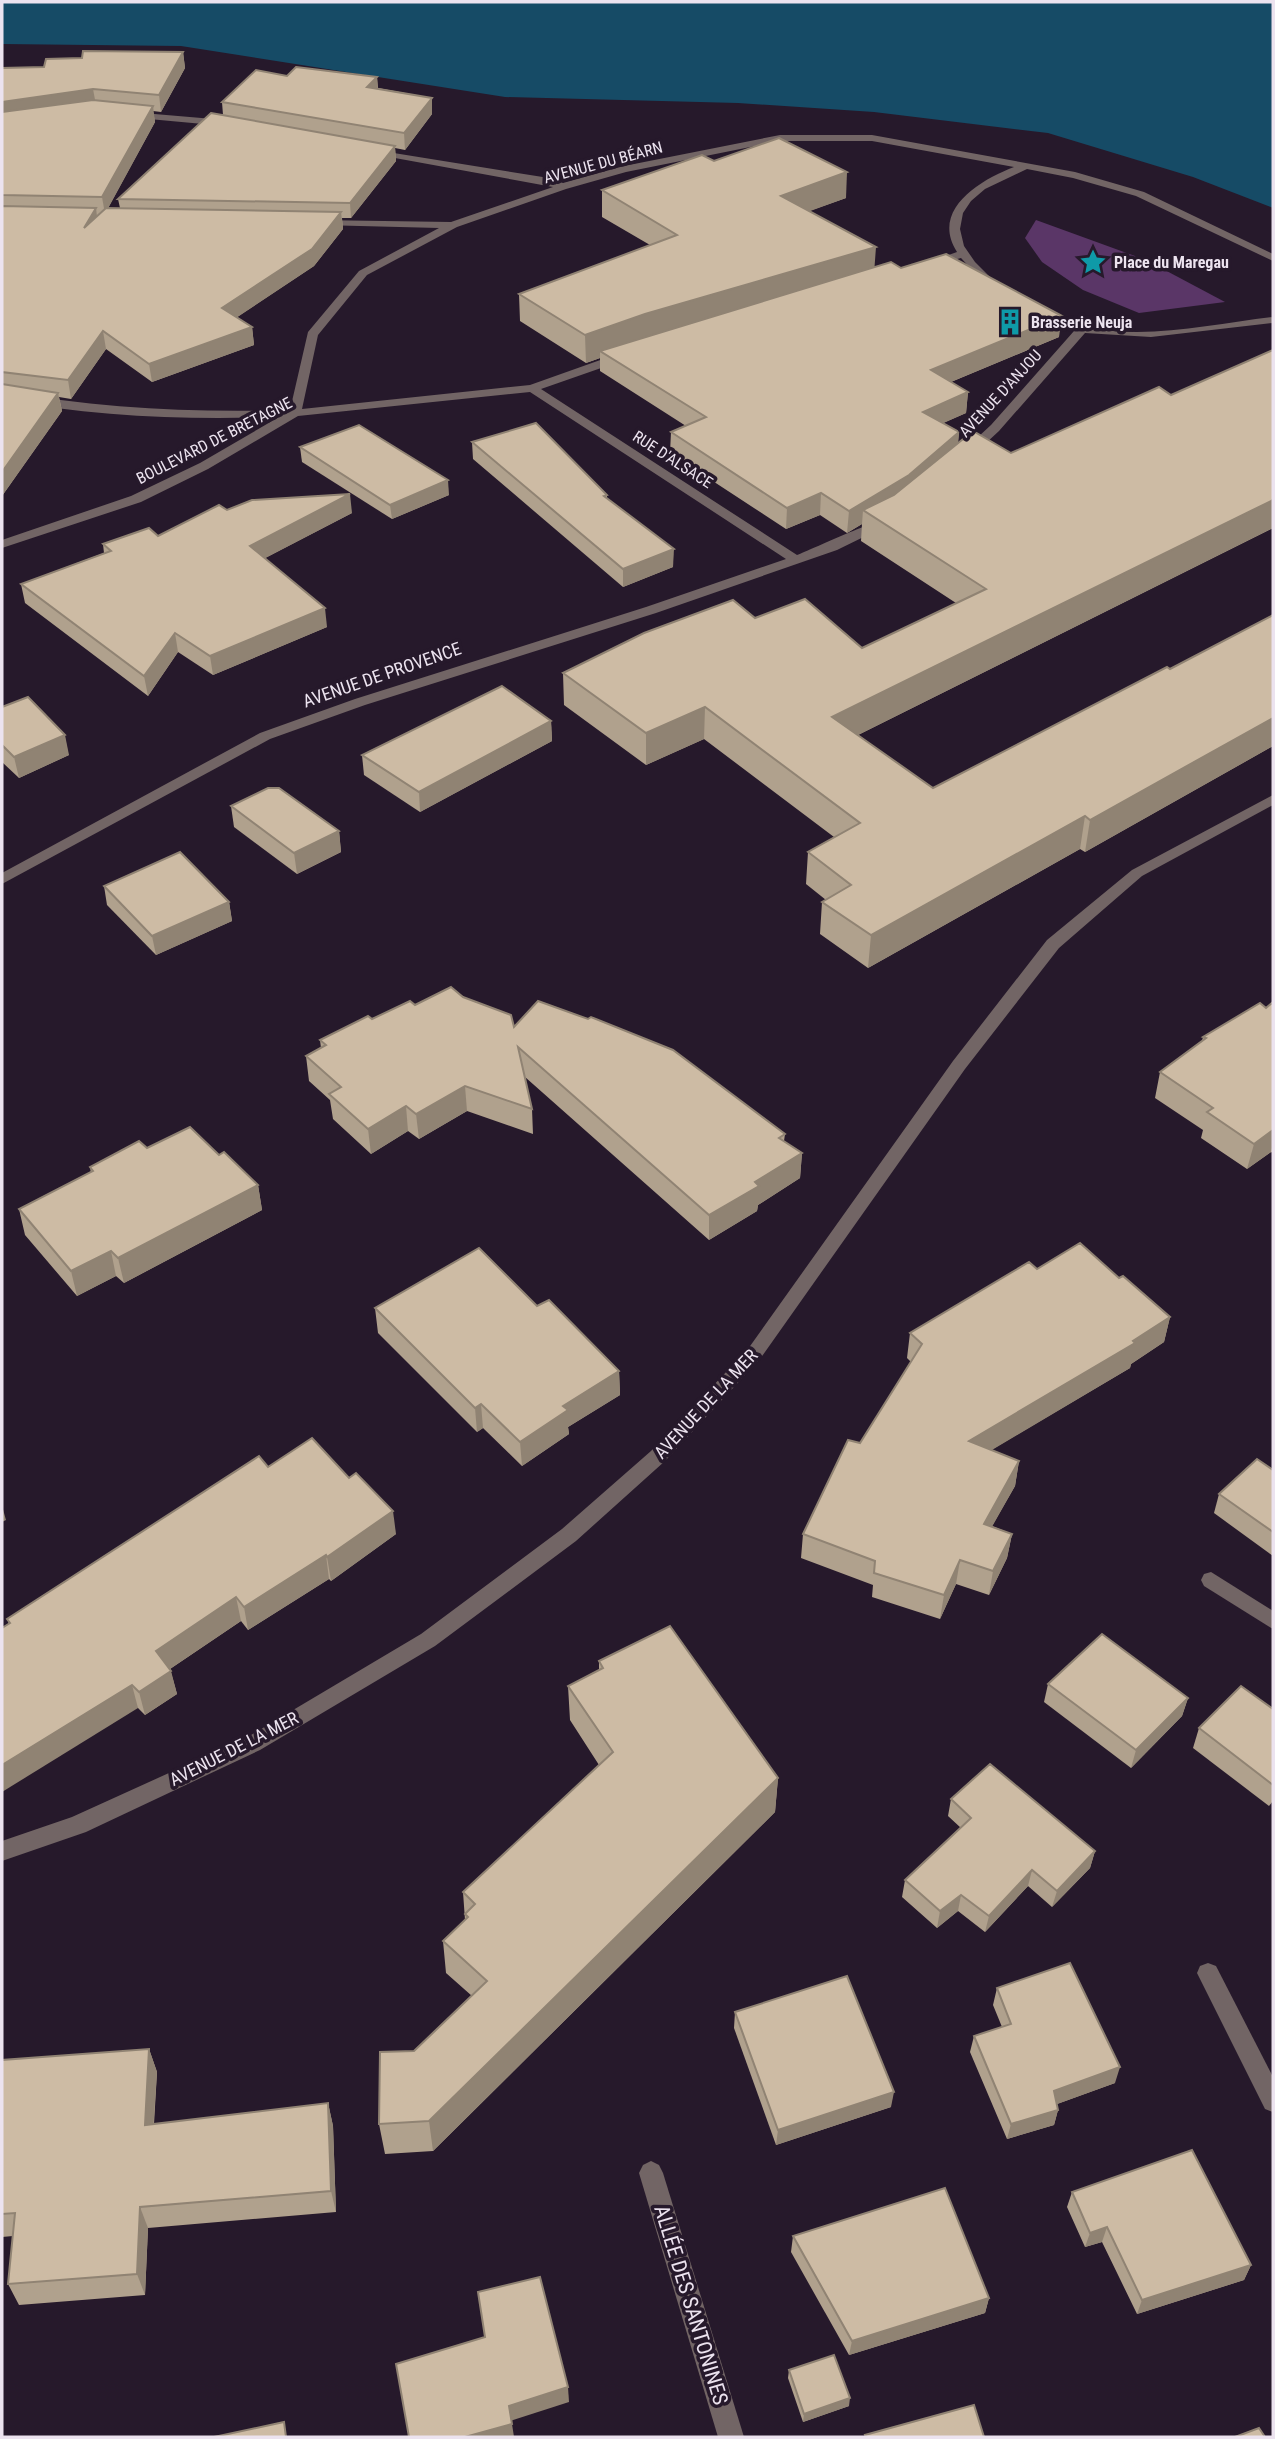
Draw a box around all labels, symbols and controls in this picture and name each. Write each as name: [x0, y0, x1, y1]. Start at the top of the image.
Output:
street label: AVENUE DU BÉARN: [542, 138, 665, 187]
place icon: Place du Maregau: [1078, 247, 1108, 277]
place label: Place du Maregau: [1114, 253, 1229, 272]
building icon: Brasserie Neuja: [995, 307, 1025, 337]
place label: Brasserie Neuja: [1031, 313, 1133, 332]
street label: AVENUE D'ANJOU: [955, 346, 1046, 441]
street label: BOULEVARD DE BRETAGNE: [133, 393, 295, 488]
street label: RUE D'ALSACE: [629, 427, 716, 492]
street label: AVENUE DE PROVENCE: [300, 638, 464, 711]
street label: AVENUE DE LA MER: [650, 1344, 762, 1463]
street label: AVENUE DE LA MER: [166, 1707, 302, 1790]
street label: ALLÉE DES SANTONINES: [649, 2202, 733, 2408]

